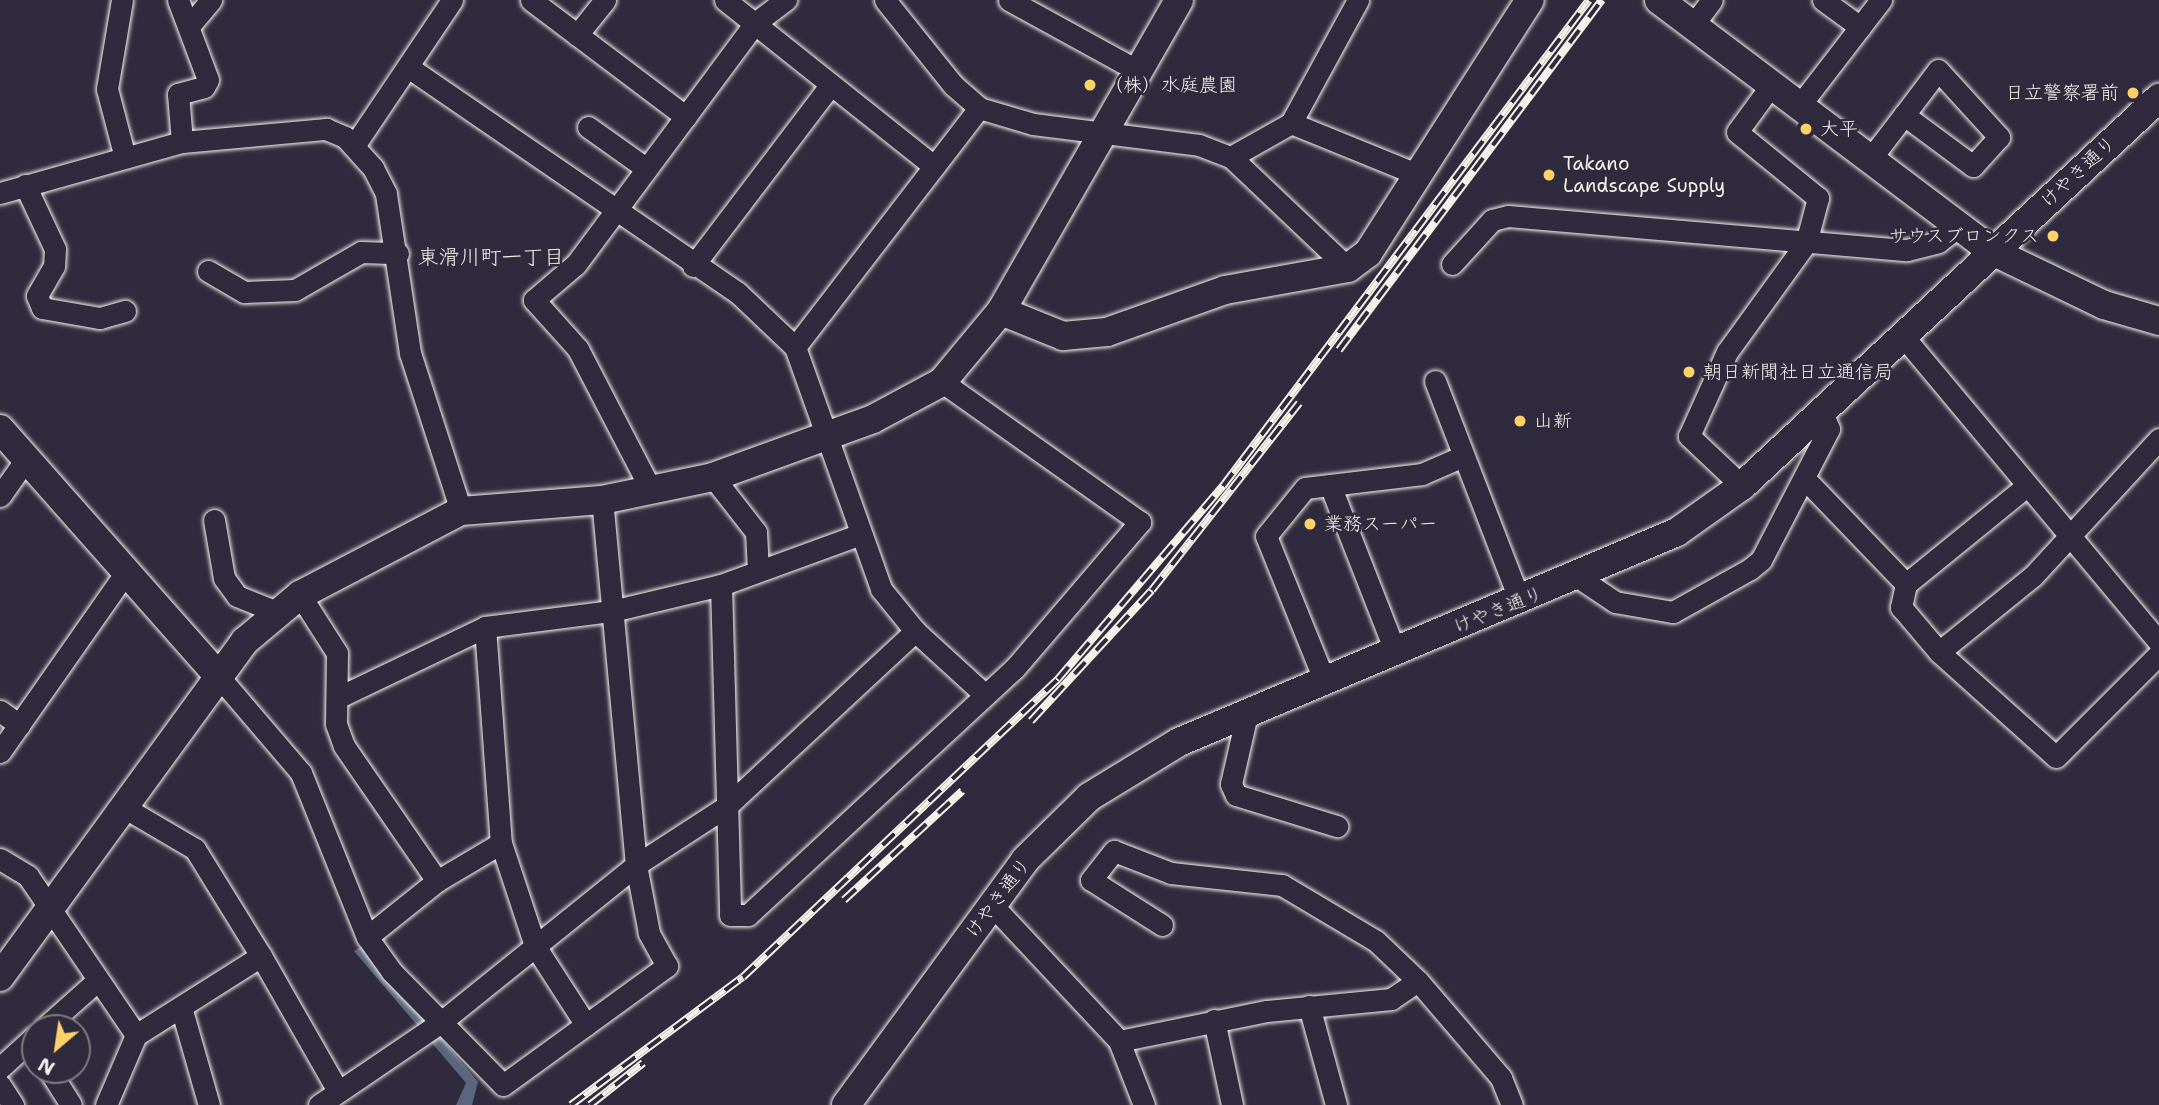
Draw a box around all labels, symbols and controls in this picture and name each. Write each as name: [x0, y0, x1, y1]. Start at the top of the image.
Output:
place label: （株）水庭農園: [1104, 74, 1237, 96]
marker: （株）水庭農園: [1082, 77, 1098, 93]
place label: 日立警察署前: [2005, 82, 2119, 104]
marker: 日立警察署前: [2125, 85, 2141, 101]
place label: 大平: [1820, 118, 1858, 140]
marker: 大平: [1798, 121, 1814, 137]
street label: けやき通り: [2035, 131, 2121, 213]
place label: Takano Landscape Supply: [1563, 153, 1725, 197]
marker: Takano Landscape Supply: [1541, 167, 1557, 183]
place label: サウスブロンクス: [1887, 225, 2039, 247]
marker: サウスブロンクス: [2045, 228, 2061, 244]
district label: 東滑川町一丁目: [418, 244, 564, 270]
place label: 朝日新聞社日立通信局: [1703, 361, 1893, 383]
marker: 朝日新聞社日立通信局: [1681, 364, 1697, 380]
place label: 山新: [1534, 410, 1572, 432]
marker: 山新: [1512, 413, 1528, 429]
place label: 業務スーパー: [1324, 513, 1437, 535]
marker: 業務スーパー: [1302, 516, 1318, 532]
street label: けやき通り: [1450, 582, 1546, 638]
street label: けやき通り: [960, 853, 1036, 943]
north arrow: [21, 1014, 91, 1084]
text: N: [34, 1051, 59, 1081]

